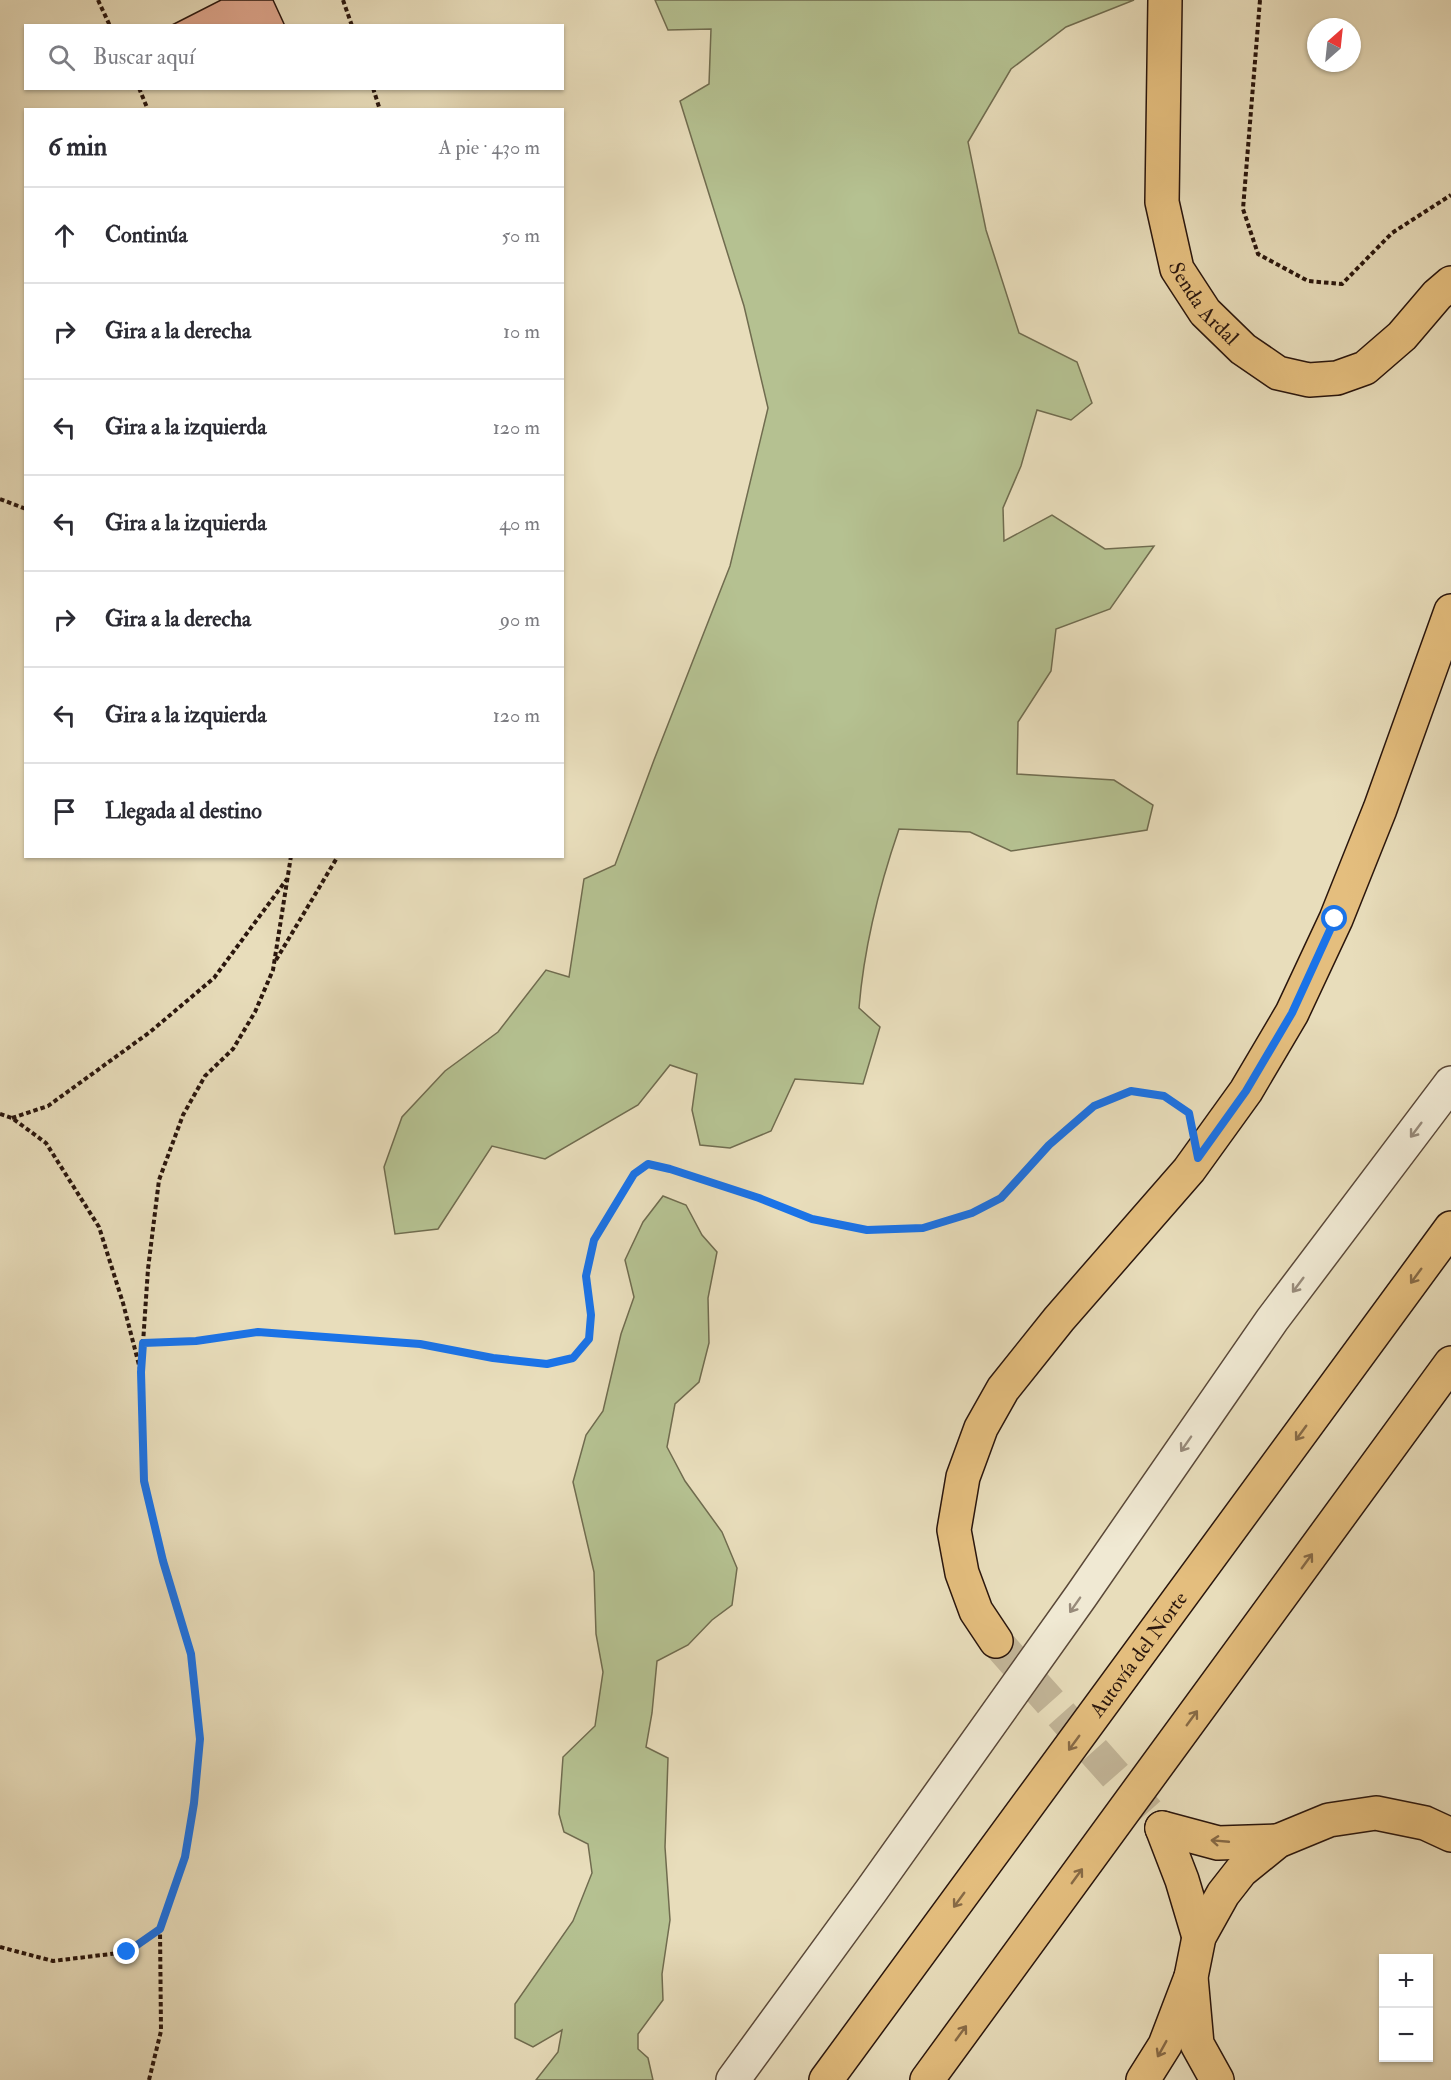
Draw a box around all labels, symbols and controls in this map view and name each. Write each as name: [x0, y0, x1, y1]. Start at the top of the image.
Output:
north arrow: [1307, 18, 1361, 72]
search box: [24, 24, 564, 90]
icon: search: [45, 41, 78, 74]
text: Buscar aquí: [93, 43, 195, 71]
text: 6 min: [48, 131, 107, 163]
text: A pie · 430 m: [439, 135, 540, 160]
icon: ahead: [48, 219, 81, 252]
text: Continúa: [105, 221, 188, 249]
text: 50 m: [501, 223, 540, 248]
street label: Senda Ardal: [1162, 260, 1245, 352]
icon: right: [48, 315, 81, 348]
text: Gira a la derecha: [105, 317, 251, 345]
text: 10 m: [503, 319, 540, 344]
icon: left: [48, 411, 81, 444]
text: Gira a la izquierda: [105, 413, 266, 441]
text: 120 m: [493, 415, 540, 440]
icon: left: [48, 507, 81, 540]
text: Gira a la izquierda: [105, 509, 266, 537]
text: 40 m: [499, 511, 540, 536]
icon: right: [48, 603, 81, 636]
text: Gira a la derecha: [105, 605, 251, 633]
text: 90 m: [500, 607, 540, 632]
icon: left: [48, 699, 81, 732]
text: Gira a la izquierda: [105, 701, 266, 729]
text: 120 m: [493, 703, 540, 728]
icon: arrive: [48, 795, 81, 828]
text: Llegada al destino: [105, 797, 262, 825]
route start: [1321, 905, 1347, 931]
one-way arrow: [1409, 1121, 1422, 1137]
one-way arrow: [1410, 1267, 1423, 1283]
one-way arrow: [1292, 1277, 1305, 1293]
one-way arrow: [1295, 1424, 1308, 1440]
one-way arrow: [1180, 1436, 1192, 1452]
one-way arrow: [1300, 1553, 1313, 1569]
street label: Autovía del Norte: [1083, 1586, 1194, 1724]
one-way arrow: [1069, 1596, 1081, 1612]
one-way arrow: [1185, 1711, 1198, 1727]
one-way arrow: [1068, 1734, 1080, 1750]
one-way arrow: [1210, 1835, 1230, 1846]
one-way arrow: [1070, 1868, 1083, 1884]
one-way arrow: [952, 1891, 965, 1907]
route end: [113, 1938, 139, 1964]
map controls: [1379, 1954, 1433, 2062]
button: +: [1379, 1954, 1433, 2008]
button: −: [1379, 2008, 1433, 2062]
one-way arrow: [955, 2025, 968, 2041]
one-way arrow: [1156, 2040, 1168, 2057]

